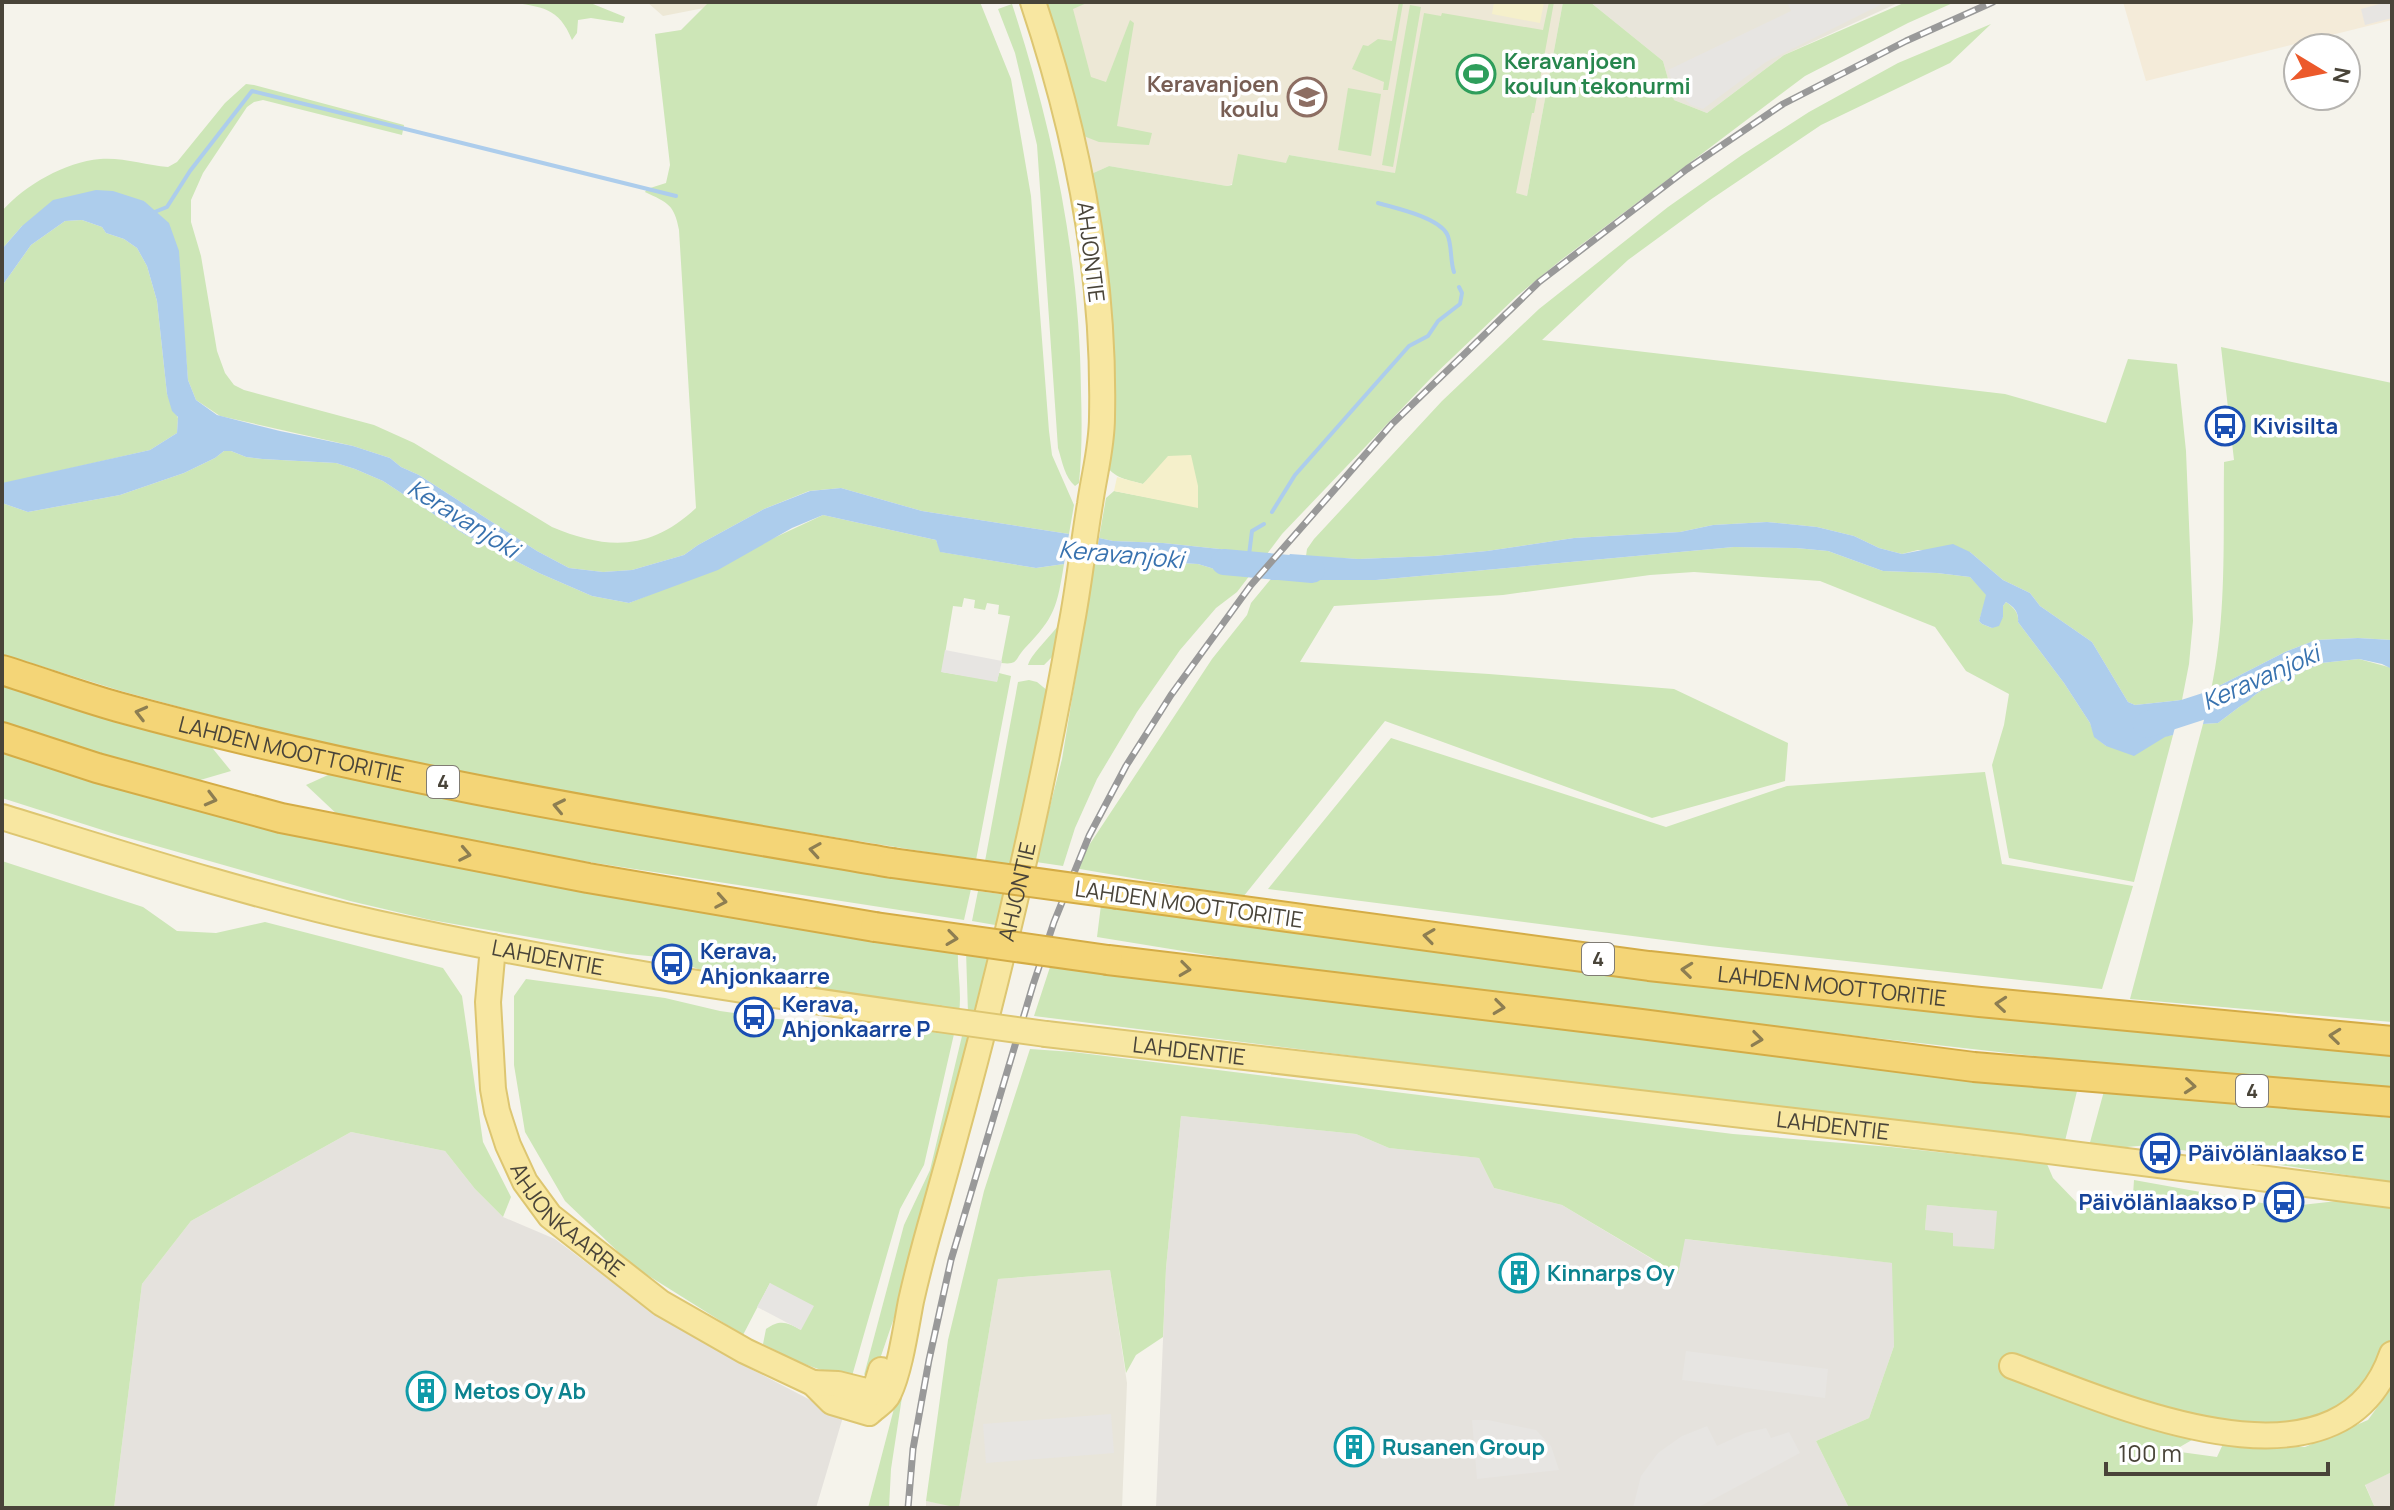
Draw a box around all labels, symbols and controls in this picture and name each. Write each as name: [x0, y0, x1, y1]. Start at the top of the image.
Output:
north arrow: [2282, 32, 2362, 112]
place label: Keravanjoen koulun tekonurmi: [1504, 46, 1691, 101]
sports icon: Keravanjoen koulun tekonurmi: [1455, 53, 1497, 95]
text: N: [2326, 65, 2358, 86]
place label: Keravanjoen koulu: [1147, 69, 1279, 124]
school or university icon: Keravanjoen koulu: [1286, 76, 1328, 118]
street label: AHJONTIE: [1070, 200, 1112, 304]
bus stop icon: Kivisilta: [2204, 405, 2246, 447]
place label: Kivisilta: [2253, 411, 2338, 441]
water label: Keravanjoki: [402, 471, 528, 567]
water label: Keravanjoki: [1057, 532, 1188, 576]
water label: Keravanjoki: [2197, 635, 2327, 717]
one-way arrow: [135, 705, 149, 722]
street label: LAHDEN MOOTTORITIE: [175, 709, 406, 790]
road number: 4: [427, 766, 459, 798]
one-way arrow: [203, 790, 217, 806]
one-way arrow: [552, 798, 566, 815]
street label: AHJONTIE: [991, 839, 1043, 944]
one-way arrow: [808, 842, 822, 859]
one-way arrow: [458, 845, 471, 862]
street label: LAHDEN MOOTTORITIE: [1073, 873, 1305, 935]
one-way arrow: [714, 891, 727, 908]
one-way arrow: [1423, 928, 1436, 945]
one-way arrow: [945, 929, 959, 946]
street label: LAHDENTIE: [489, 932, 606, 982]
place label: Kerava, Ahjonkaarre: [700, 936, 830, 991]
bus stop icon: Kerava, Ahjonkaarre: [651, 943, 693, 985]
road number: 4: [1582, 943, 1614, 975]
street label: LAHDEN MOOTTORITIE: [1716, 959, 1948, 1013]
one-way arrow: [1179, 961, 1192, 978]
one-way arrow: [1680, 962, 1693, 979]
place label: Kerava, Ahjonkaarre P: [782, 989, 930, 1044]
bus stop icon: Kerava, Ahjonkaarre P: [733, 996, 775, 1038]
one-way arrow: [1995, 996, 2008, 1013]
one-way arrow: [1493, 998, 1506, 1015]
one-way arrow: [2328, 1027, 2341, 1044]
street label: LAHDENTIE: [1131, 1029, 1247, 1072]
one-way arrow: [1750, 1030, 1764, 1047]
road number: 4: [2236, 1075, 2268, 1107]
one-way arrow: [2184, 1077, 2197, 1094]
street label: LAHDENTIE: [1775, 1104, 1891, 1147]
bus stop icon: Päivölänlaakso E: [2139, 1132, 2181, 1174]
place label: Päivölänlaakso E: [2188, 1138, 2364, 1168]
street label: AHJONKAARRE: [503, 1158, 631, 1284]
bus stop icon: Päivölänlaakso P: [2263, 1181, 2305, 1223]
place label: Päivölänlaakso P: [2078, 1187, 2256, 1217]
building icon: Kinnarps Oy: [1498, 1252, 1540, 1294]
place label: Kinnarps Oy: [1547, 1258, 1675, 1288]
building icon: Metos Oy Ab: [405, 1370, 447, 1412]
place label: Metos Oy Ab: [454, 1376, 586, 1406]
building icon: Rusanen Group: [1333, 1426, 1375, 1468]
scale bar: [2106, 1426, 2328, 1476]
place label: Rusanen Group: [1382, 1432, 1545, 1462]
text: 100 m: [2118, 1436, 2182, 1469]

